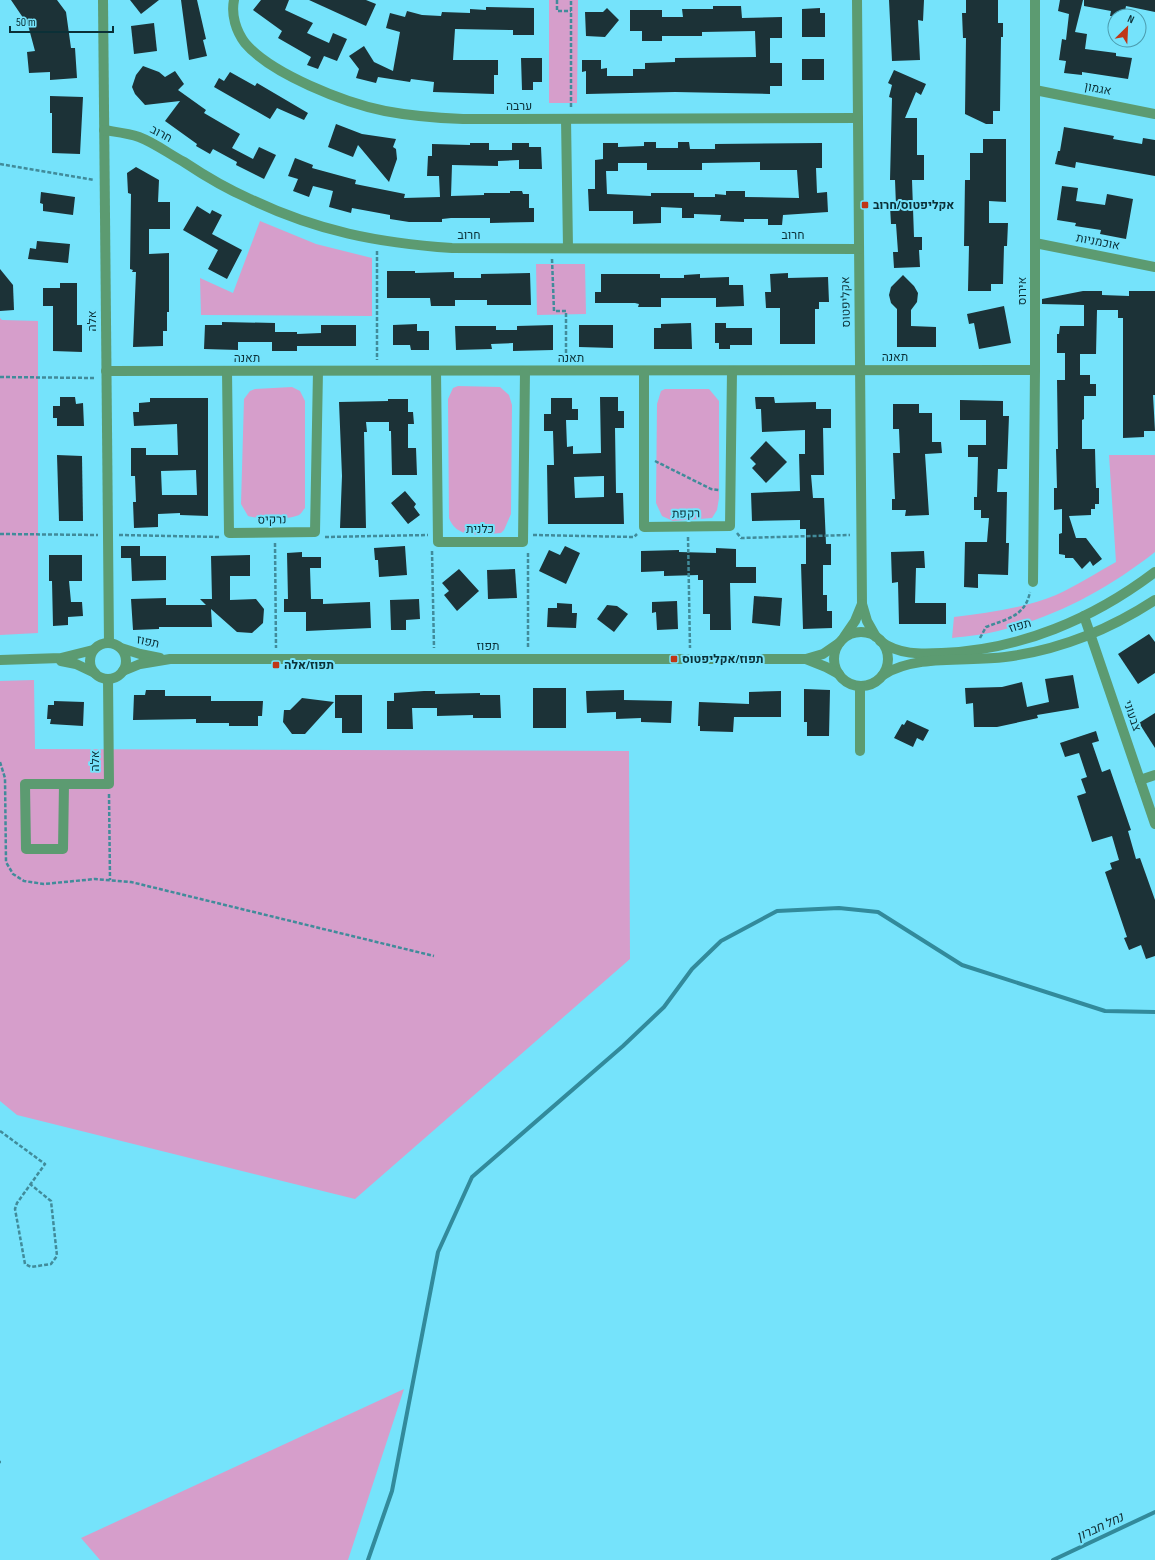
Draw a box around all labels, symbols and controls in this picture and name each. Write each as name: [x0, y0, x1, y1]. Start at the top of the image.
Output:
scale bar: [10, 8, 113, 34]
north arrow: [1107, 8, 1147, 48]
text: N: [1126, 12, 1136, 27]
text: 50 m: [16, 15, 36, 30]
street label: אגמון: [1083, 79, 1113, 99]
street label: ערבה: [506, 99, 532, 114]
street label: חרוב: [147, 122, 175, 146]
place label: אקליפטוס/חרוב: [873, 198, 954, 213]
marker: אקליפטוס/חרוב: [860, 200, 870, 210]
street label: חרוב: [457, 228, 481, 243]
street label: חרוב: [781, 228, 805, 243]
street label: אוכמניות: [1075, 230, 1121, 254]
street label: אקליפטוס: [838, 276, 854, 328]
street label: אירוס: [1015, 277, 1030, 305]
street label: אלה: [85, 310, 100, 331]
street label: תאנה: [882, 350, 908, 365]
street label: תאנה: [234, 351, 260, 366]
street label: תאנה: [558, 351, 584, 366]
street label: רקפת: [672, 506, 700, 522]
street label: נרקיס: [257, 512, 287, 528]
street label: כלנית: [466, 522, 494, 537]
street label: תפוז: [1007, 616, 1033, 636]
street label: תפוז: [135, 632, 161, 652]
street label: תפוז: [477, 639, 499, 654]
place label: תפוז/אקליפטוס: [682, 652, 764, 667]
marker: תפוז/אקליפטוס: [669, 654, 679, 664]
place label: תפוז/אלה: [284, 658, 334, 673]
marker: תפוז/אלה: [271, 660, 281, 670]
street label: צבעוני: [1120, 699, 1144, 734]
street label: אלה: [88, 750, 103, 771]
water label: נחל חברון: [1074, 1509, 1127, 1545]

